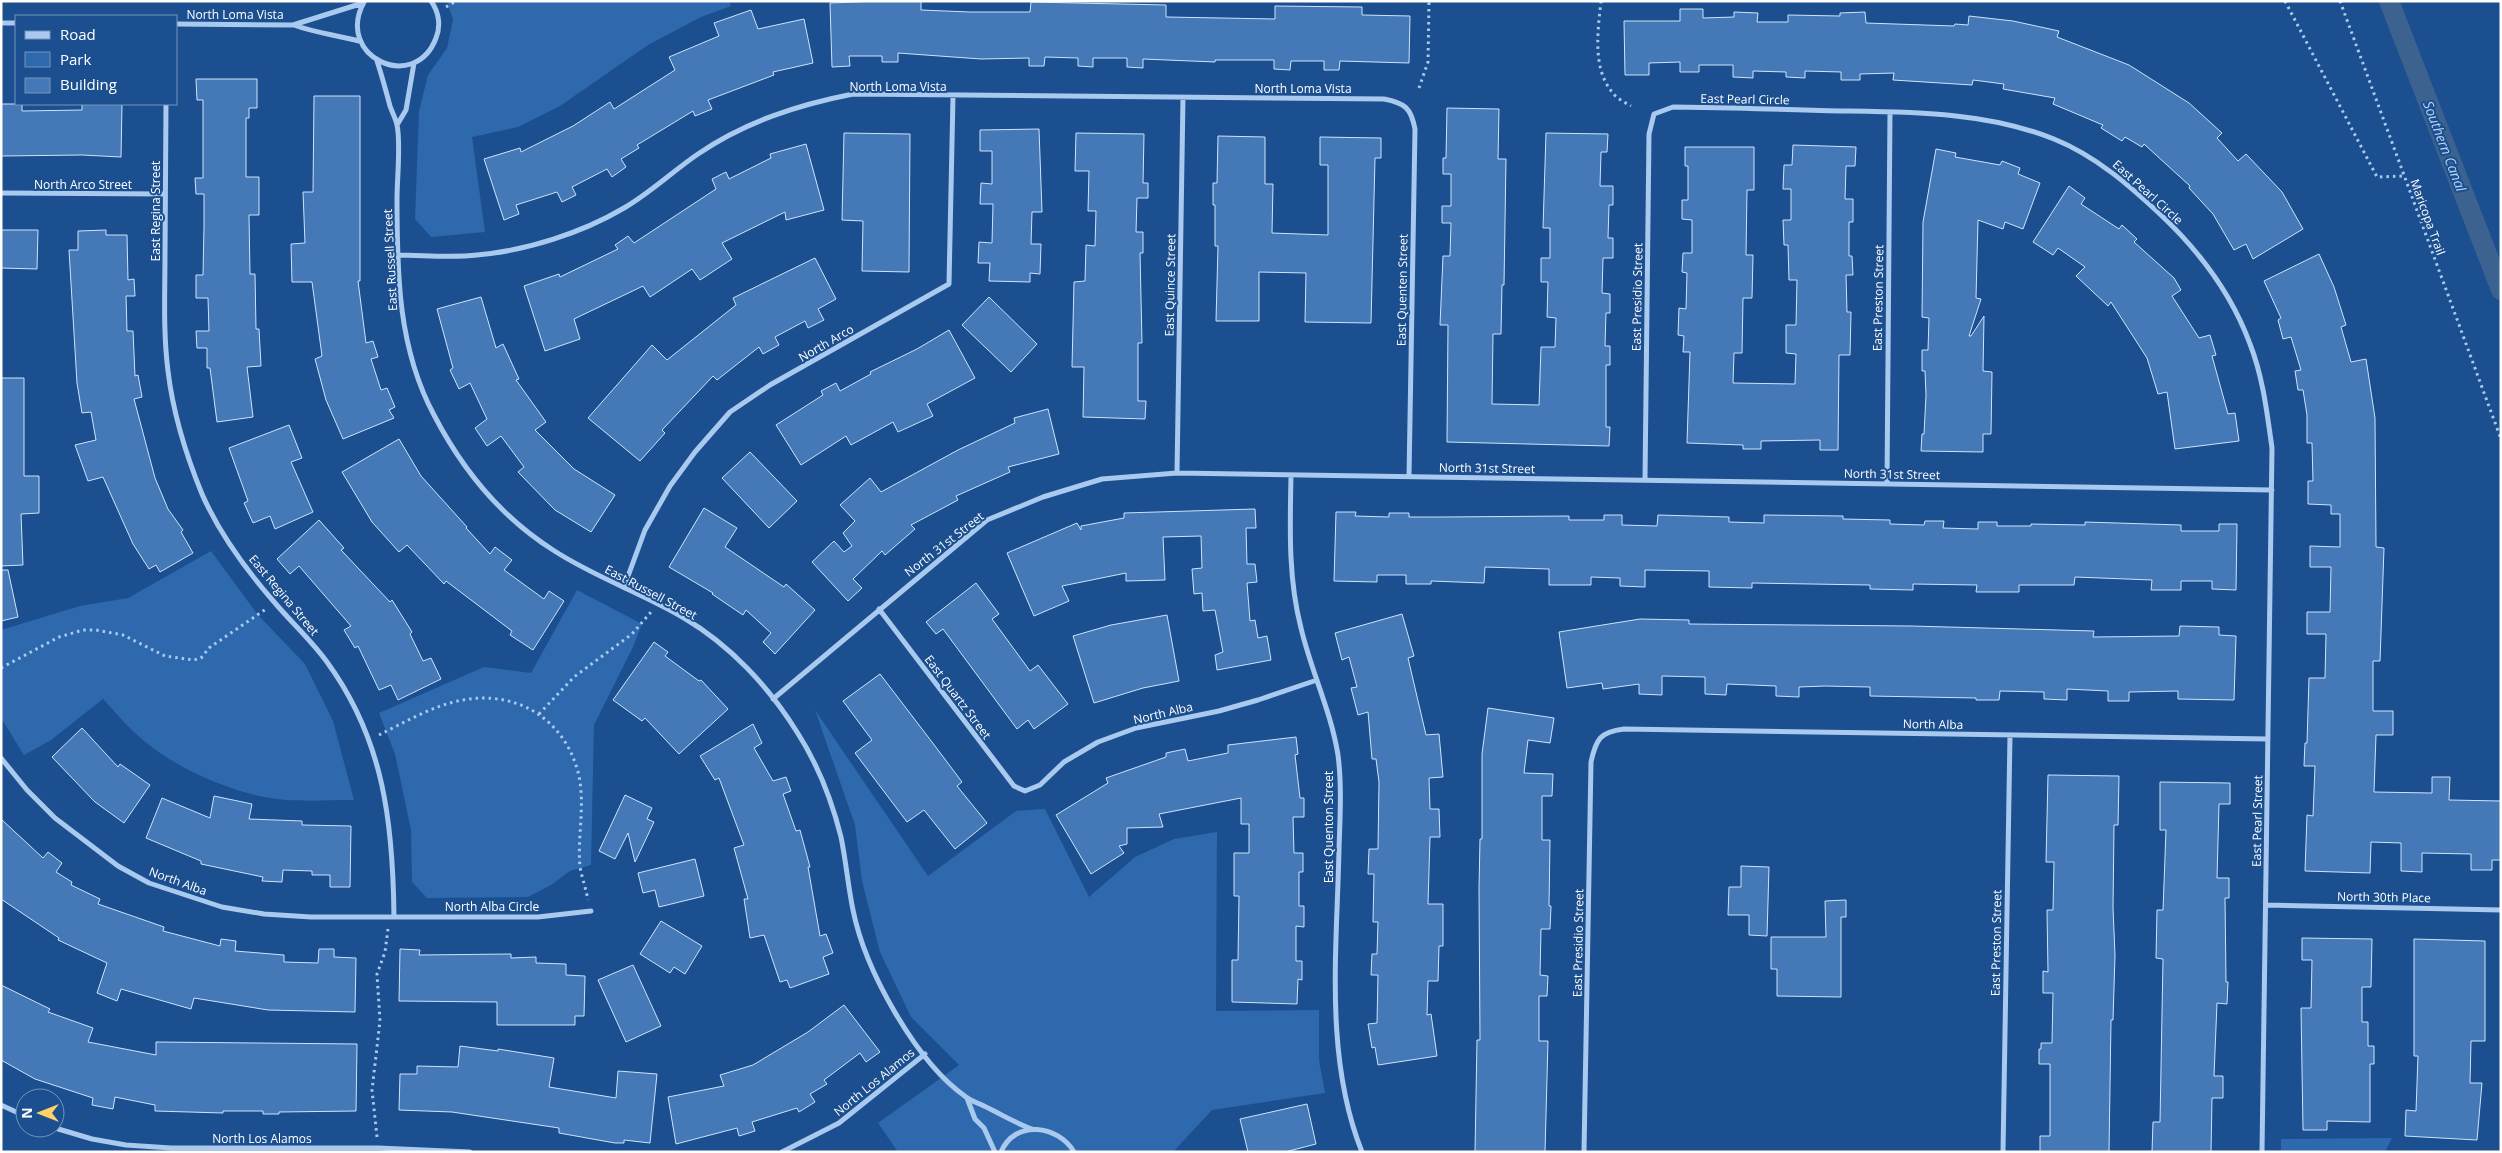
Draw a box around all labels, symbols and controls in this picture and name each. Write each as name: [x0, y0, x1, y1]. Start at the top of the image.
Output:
street label: North Loma Vista: [186, 6, 284, 23]
legend: [15, 15, 178, 105]
text: Road: [60, 24, 96, 44]
text: Park: [60, 49, 91, 69]
text: Building: [60, 74, 117, 94]
street label: North Loma Vista: [849, 78, 947, 95]
street label: North Loma Vista: [1254, 80, 1352, 97]
street label: East Pearl Circle: [1700, 90, 1790, 108]
water label: Southern Canal: [2419, 98, 2471, 194]
street label: East Pearl Circle: [2109, 156, 2187, 228]
street label: East Regina Street: [147, 161, 164, 261]
street label: North Arco Street: [34, 176, 132, 193]
street label: Maricopa Trail: [2406, 177, 2450, 257]
street label: East Russell Street: [379, 209, 401, 311]
street label: East Quince Street: [1161, 234, 1179, 336]
street label: East Quenten Street: [1393, 234, 1411, 346]
street label: East Presidio Street: [1628, 243, 1646, 351]
street label: East Preston Street: [1869, 245, 1887, 351]
street label: North Arco: [795, 320, 857, 366]
street label: North 31st Street: [1439, 459, 1535, 477]
street label: North 31st Street: [1844, 465, 1940, 483]
street label: North 31st Street: [901, 508, 987, 580]
street label: East Regina Street: [245, 551, 323, 639]
street label: East Russell Street: [602, 561, 700, 623]
street label: East Quartz Street: [921, 651, 995, 743]
street label: North Alba: [1132, 698, 1194, 728]
street label: North Alba: [1903, 715, 1963, 733]
street label: East Quenton Street: [1320, 771, 1337, 883]
street label: East Pearl Street: [2248, 775, 2266, 867]
street label: North Alba: [147, 863, 209, 899]
street label: North 30th Place: [2337, 888, 2431, 906]
street label: East Presidio Street: [1569, 889, 1587, 997]
street label: East Preston Street: [1987, 890, 2005, 996]
street label: North Alba Circle: [445, 898, 540, 915]
street label: North Los Alamos: [830, 1044, 918, 1120]
north arrow: [15, 1088, 65, 1138]
text: N: [17, 1107, 36, 1119]
street label: North Los Alamos: [212, 1130, 312, 1147]

